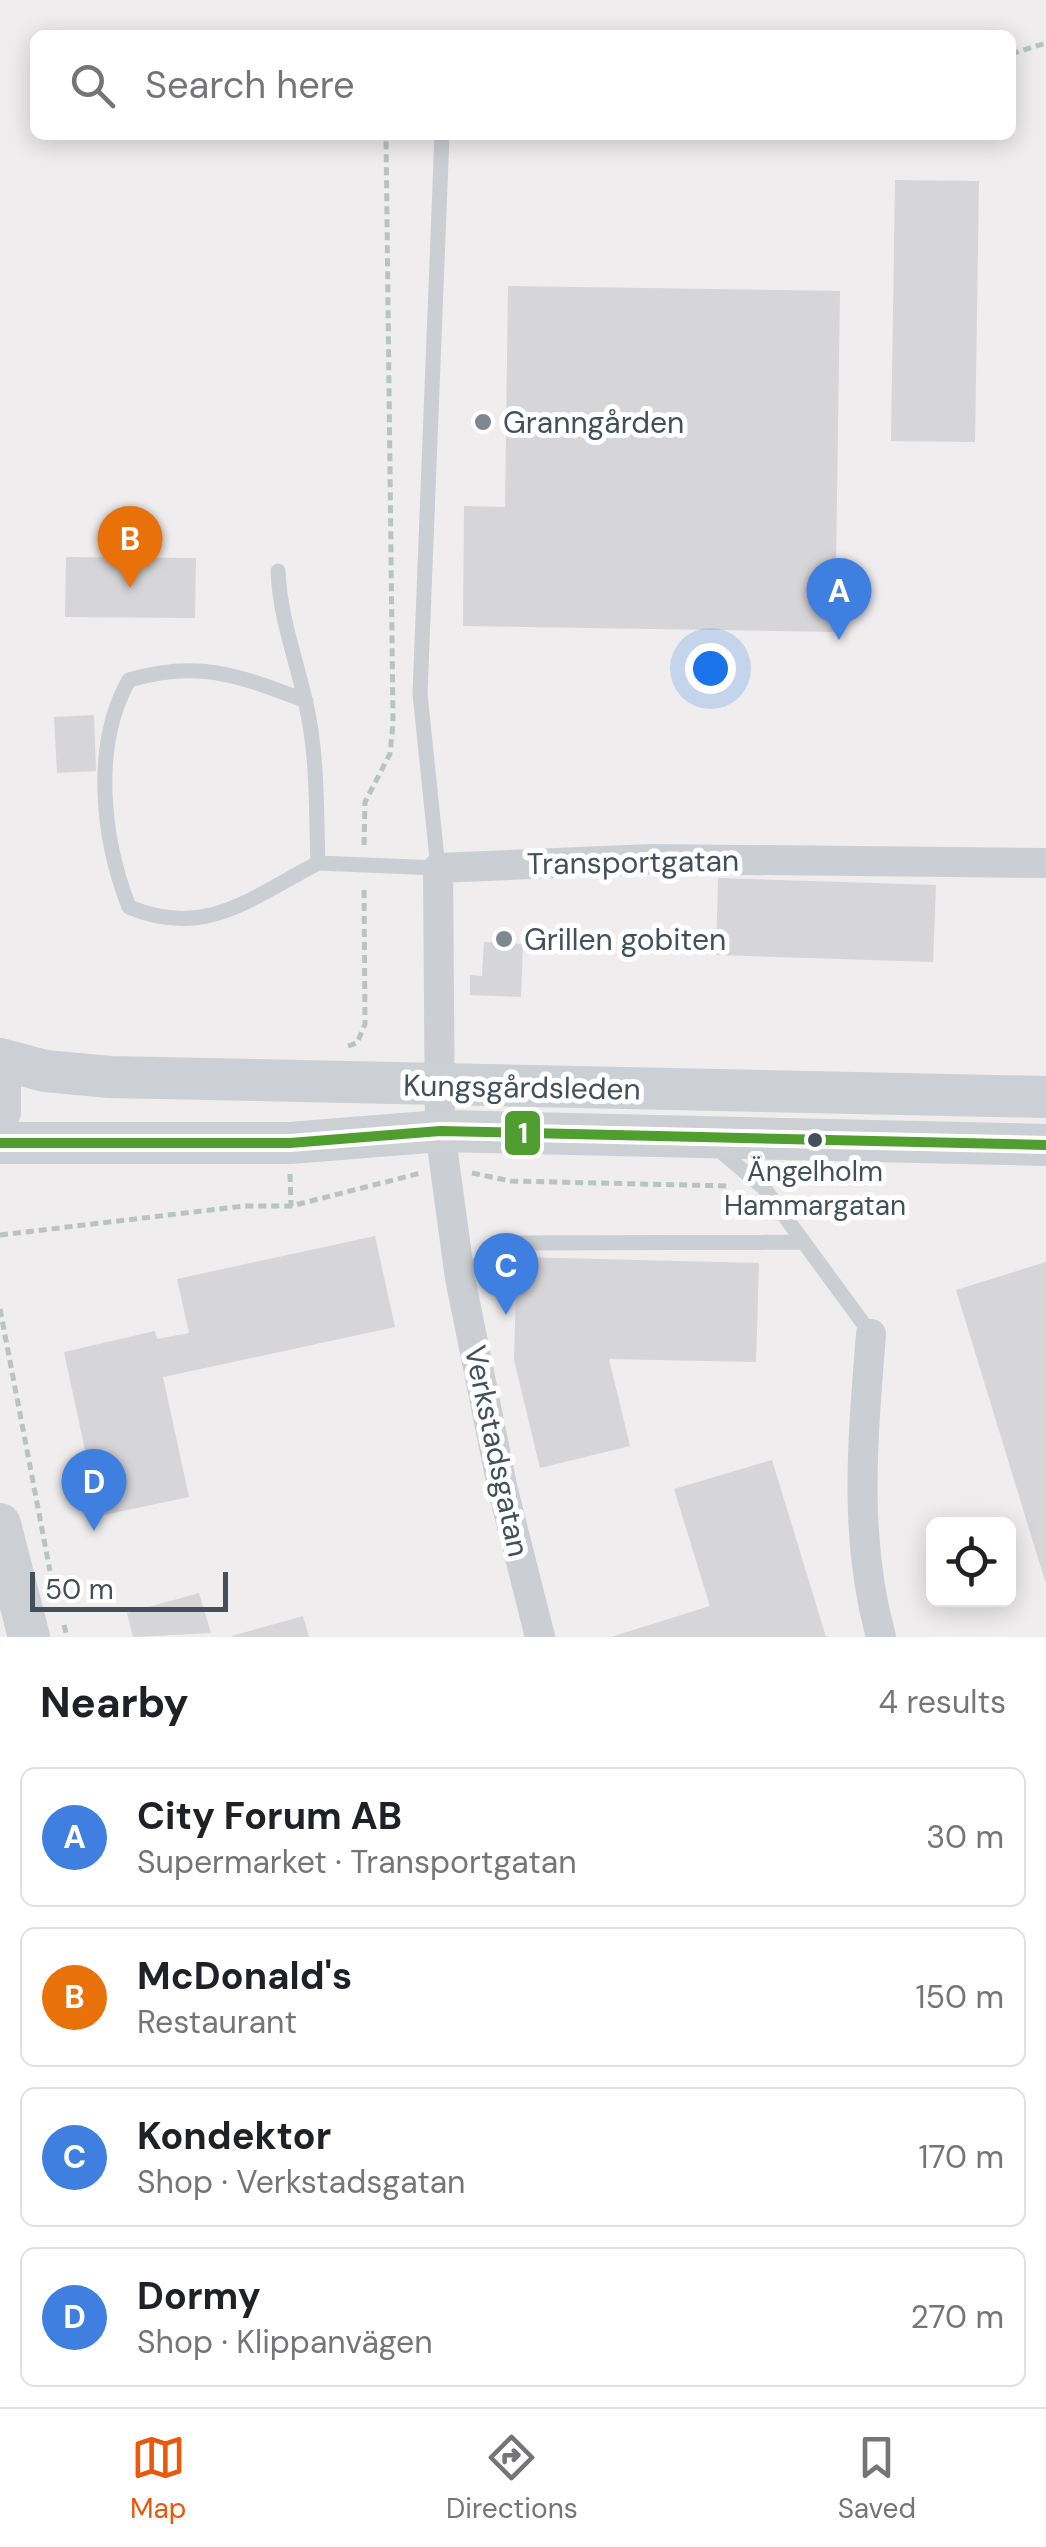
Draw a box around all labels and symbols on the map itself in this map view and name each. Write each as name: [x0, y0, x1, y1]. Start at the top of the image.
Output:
place label: Granngården: [503, 403, 684, 442]
marker: Granngården: [472, 411, 494, 433]
pin: B: [98, 506, 162, 588]
pin: A: [806, 558, 872, 640]
your location: [685, 643, 736, 694]
street label: Transportgatan: [527, 841, 739, 883]
place label: Grillen gobiten: [524, 920, 726, 959]
marker: Grillen gobiten: [493, 928, 515, 950]
street label: Kungsgårdsleden: [403, 1065, 641, 1109]
line badge: 1: [503, 1109, 542, 1157]
text: 1: [518, 1115, 528, 1152]
marker: Ängelholm Hammargatan: [805, 1130, 825, 1150]
place label: Ängelholm Hammargatan: [724, 1153, 906, 1224]
pin: C: [474, 1232, 538, 1315]
street label: Verkstadsgatan: [456, 1342, 538, 1560]
pin: D: [62, 1448, 126, 1531]
scale bar: [30, 1567, 228, 1612]

